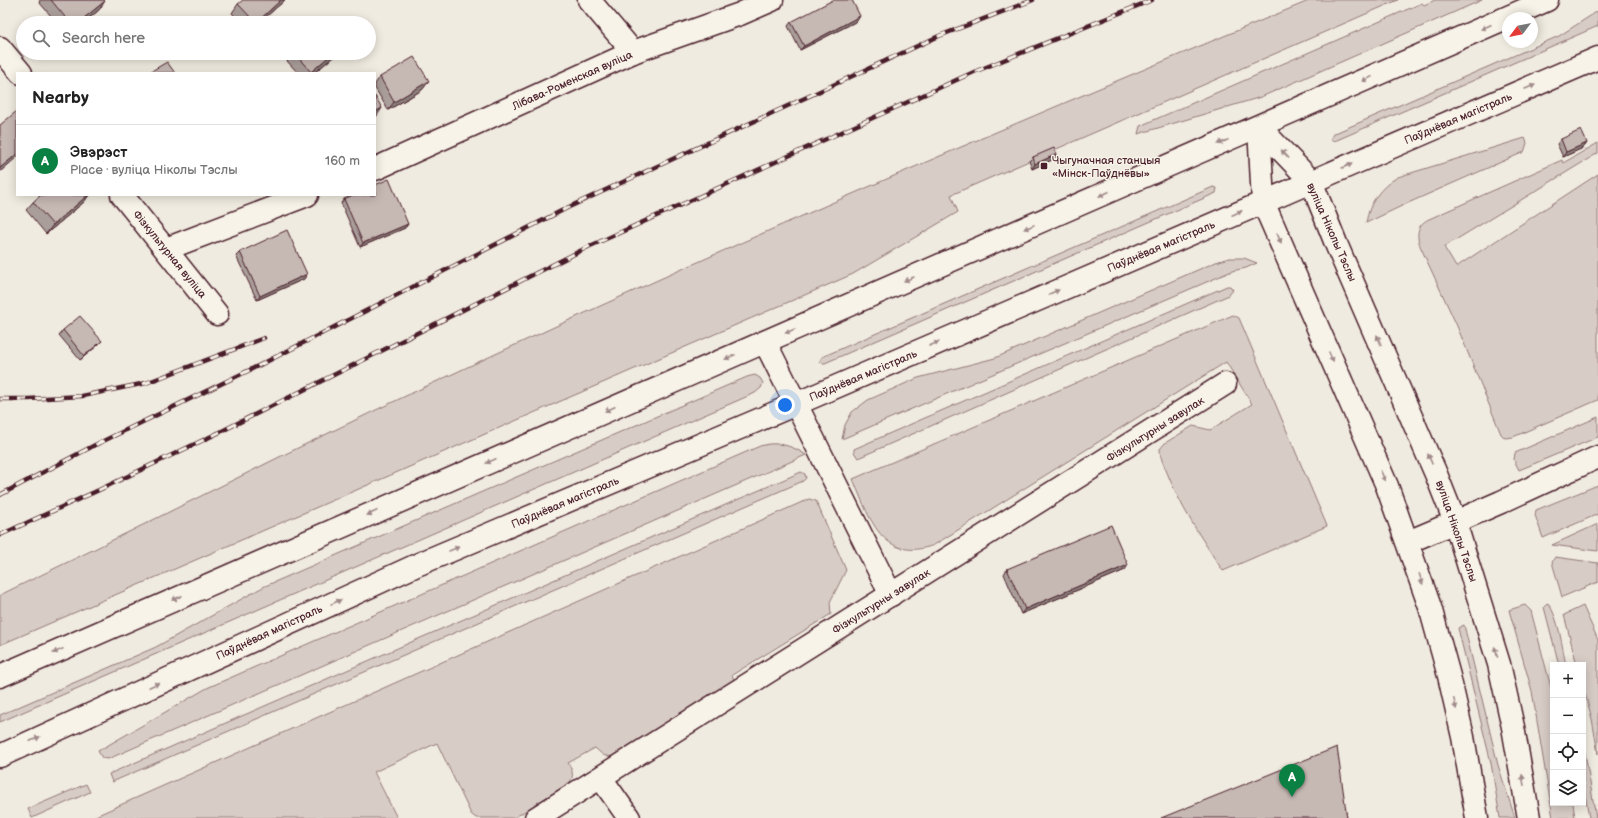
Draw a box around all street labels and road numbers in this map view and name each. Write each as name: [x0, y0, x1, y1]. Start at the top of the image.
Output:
street label: Лібава-Роменская вуліца: [509, 48, 635, 113]
street label: Паўднёвая магістраль: [1402, 90, 1515, 147]
street label: вуліца Ніколы Тэслы: [1304, 181, 1359, 284]
street label: Фізкультурная вуліца: [130, 208, 209, 301]
street label: Паўднёвая магістраль: [1105, 218, 1218, 275]
street label: Паўднёвая магістраль: [807, 347, 920, 404]
street label: Фізкультурны завулак: [1104, 394, 1207, 465]
street label: Паўднёвая магістраль: [509, 474, 622, 531]
street label: вуліца Ніколы Тэслы: [1433, 479, 1480, 584]
street label: Фізкультурны завулак: [830, 566, 933, 637]
street label: Паўднёвая магістраль: [214, 602, 325, 663]

